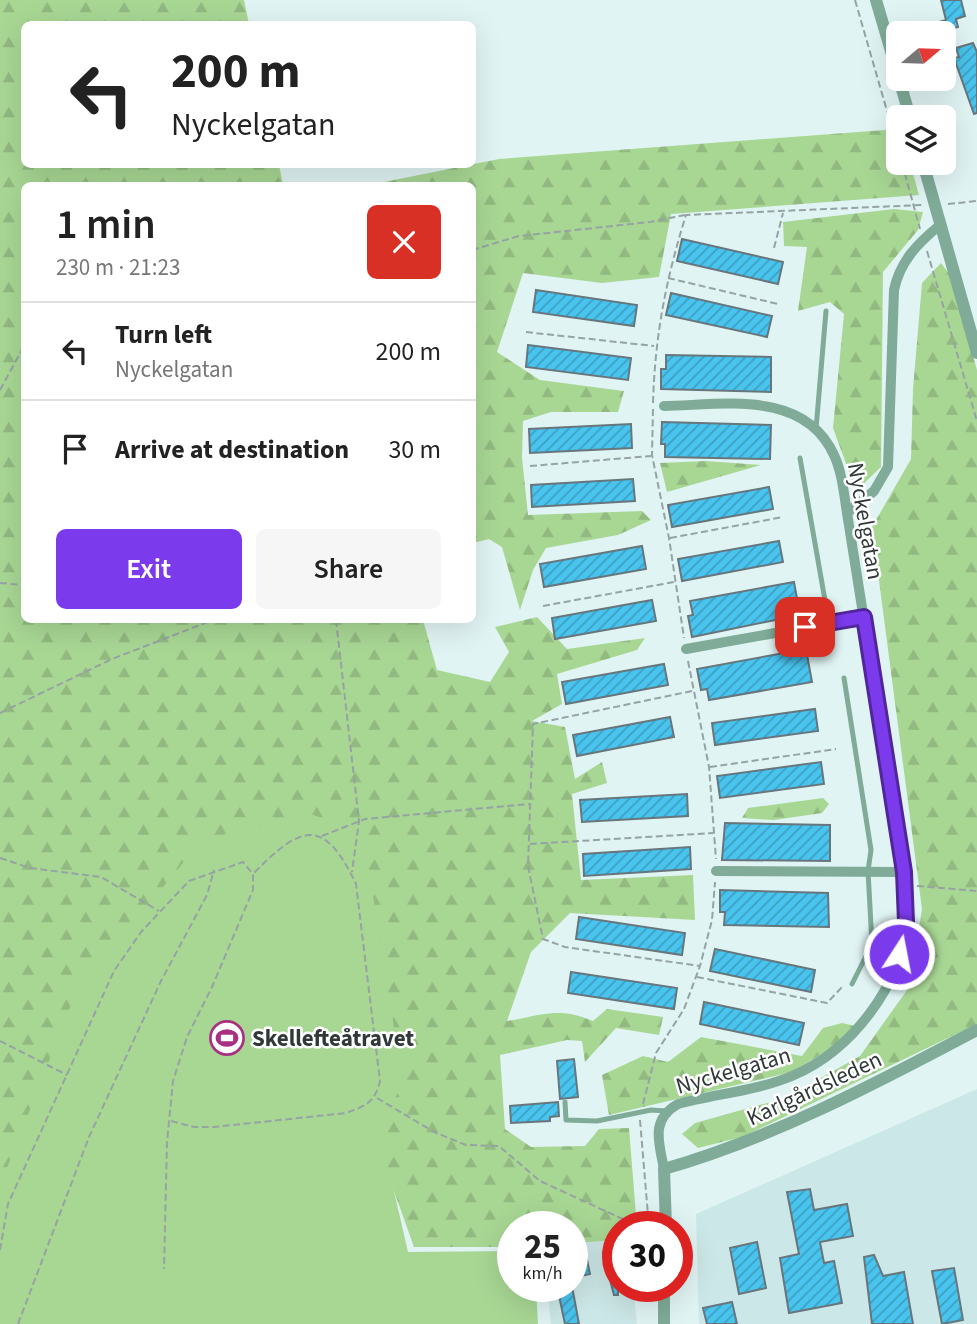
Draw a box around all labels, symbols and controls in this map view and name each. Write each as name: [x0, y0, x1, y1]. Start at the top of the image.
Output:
north arrow: [886, 21, 956, 91]
map controls: [886, 21, 956, 175]
text: 200 m: [171, 37, 300, 107]
icon: left: [56, 49, 147, 140]
text: Nyckelgatan: [171, 102, 335, 148]
button: layers: [886, 105, 956, 175]
text: 1 min: [56, 195, 156, 255]
button: close: [367, 205, 441, 279]
text: 230 m · 21:23: [56, 251, 180, 284]
text: Turn left: [115, 316, 212, 353]
icon: left: [56, 332, 94, 370]
text: 200 m: [375, 333, 441, 370]
text: Nyckelgatan: [115, 353, 233, 386]
icon: arrive: [56, 430, 94, 468]
text: Arrive at destination: [115, 431, 349, 468]
text: 30 m: [388, 431, 441, 468]
street label: Nyckelgatan: [839, 460, 892, 582]
button: Exit: [56, 529, 242, 609]
button: Share: [256, 529, 441, 609]
pin: [775, 597, 835, 657]
icon: arrive: [786, 608, 824, 646]
position arrow: [862, 917, 936, 991]
sports icon: Skellefteåtravet: [208, 1019, 246, 1057]
place label: Skellefteåtravet: [252, 1022, 414, 1055]
street label: Nyckelgatan: [672, 1038, 795, 1103]
street label: Karlgårdsleden: [741, 1043, 887, 1134]
speed limit sign: 30: [602, 1211, 693, 1302]
text: 25: [524, 1222, 561, 1272]
text: km/h: [523, 1261, 562, 1286]

